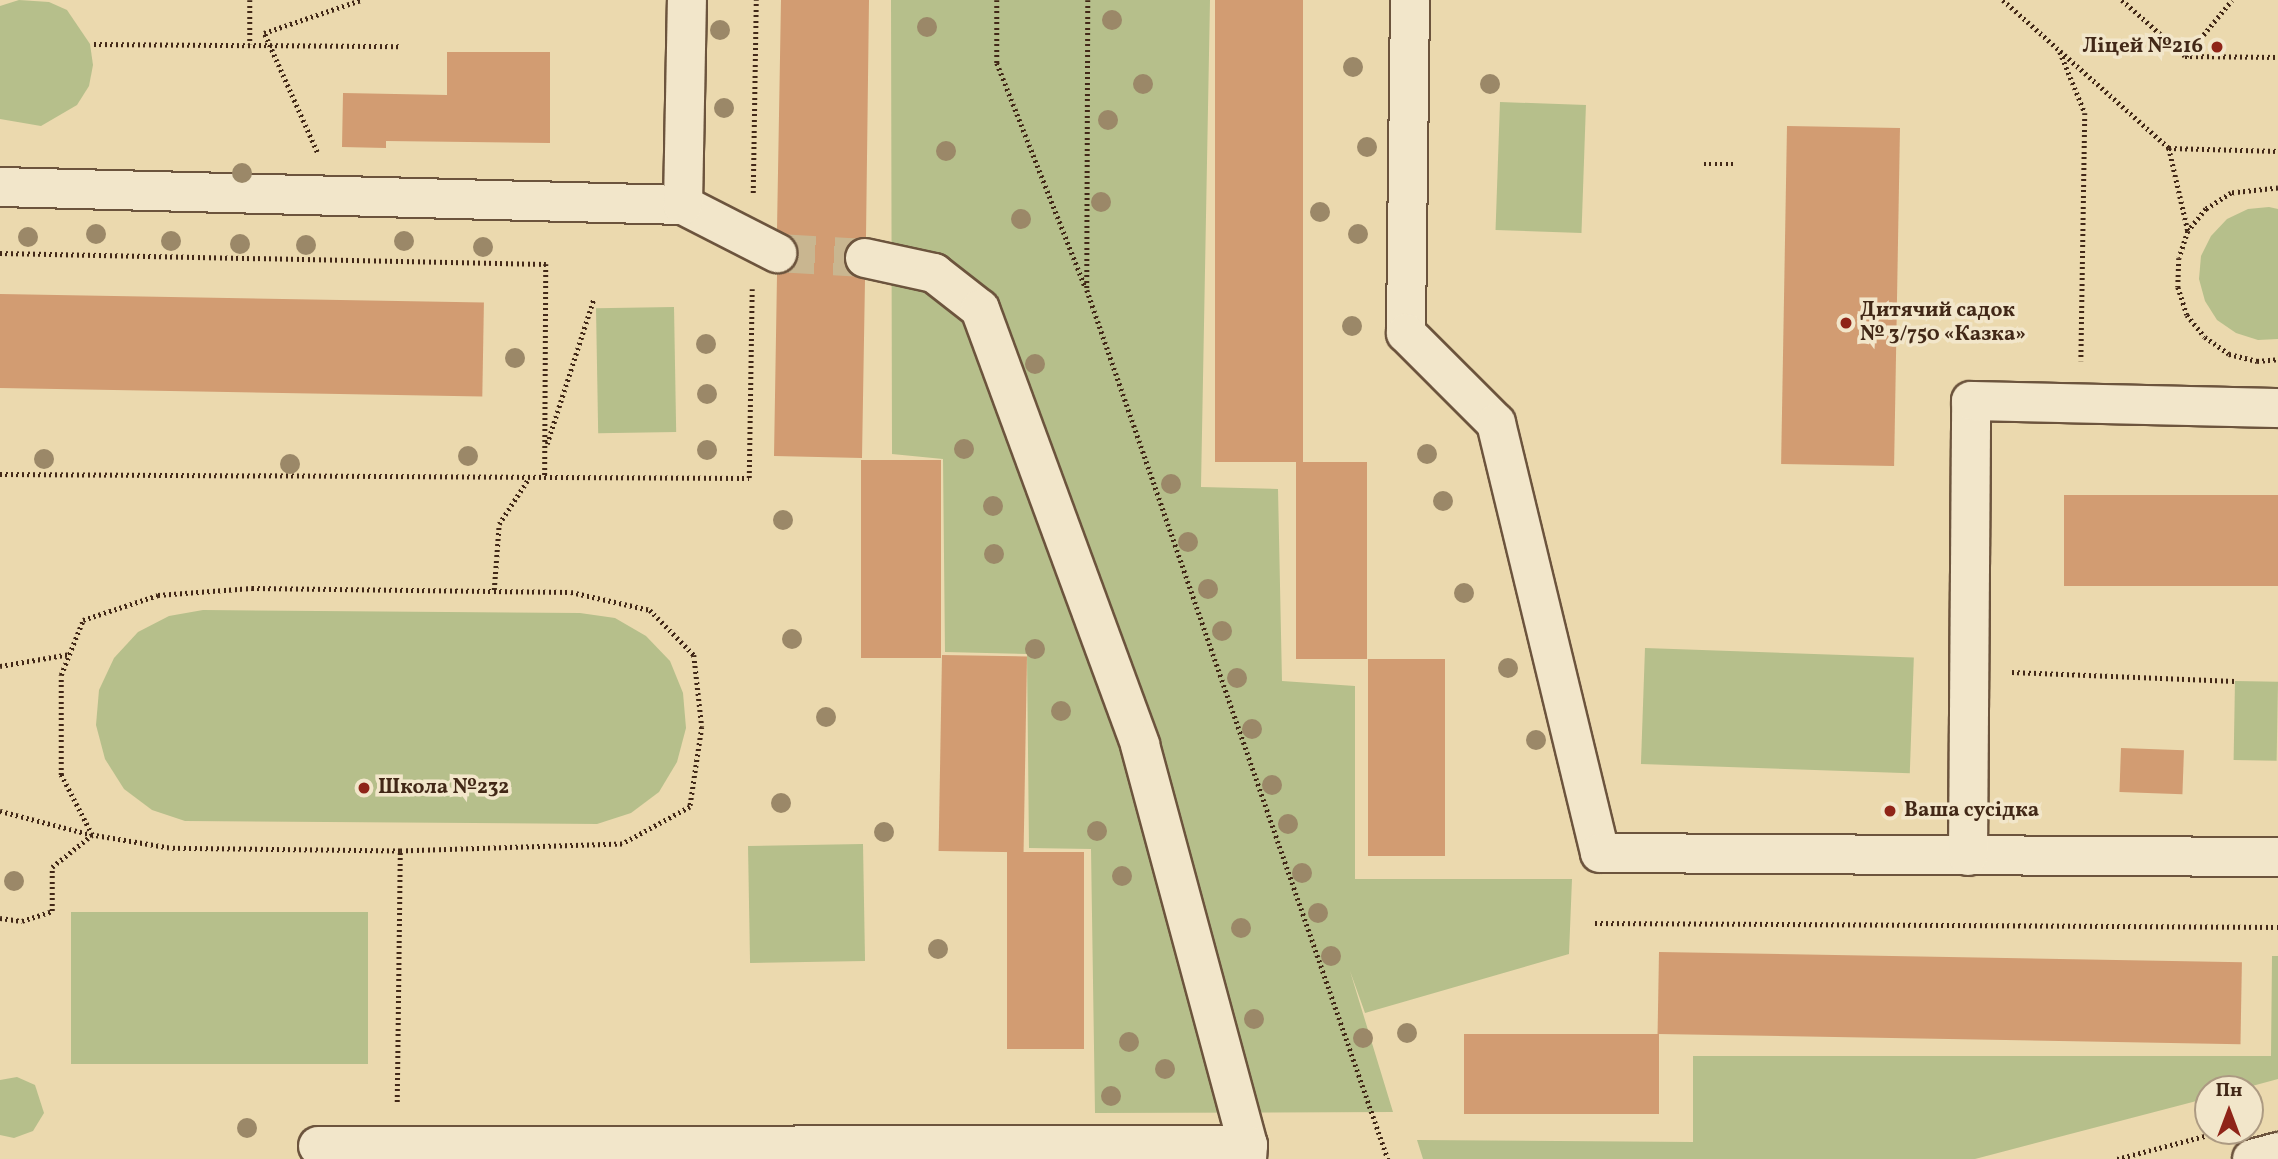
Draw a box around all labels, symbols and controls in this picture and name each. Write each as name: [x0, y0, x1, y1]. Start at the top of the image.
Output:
place label: Ліцей №216: [2083, 34, 2203, 60]
marker: Ліцей №216: [2209, 39, 2225, 55]
place label: Дитячий садок № 3/750 «Казка»: [1860, 298, 2026, 348]
marker: Дитячий садок № 3/750 «Казка»: [1838, 315, 1854, 331]
place label: Школа №232: [378, 775, 509, 801]
marker: Школа №232: [356, 780, 372, 796]
place label: Ваша сусідка: [1904, 798, 2039, 824]
marker: Ваша сусідка: [1882, 803, 1898, 819]
north arrow: [2194, 1075, 2264, 1145]
text: Пн: [2216, 1078, 2242, 1104]

